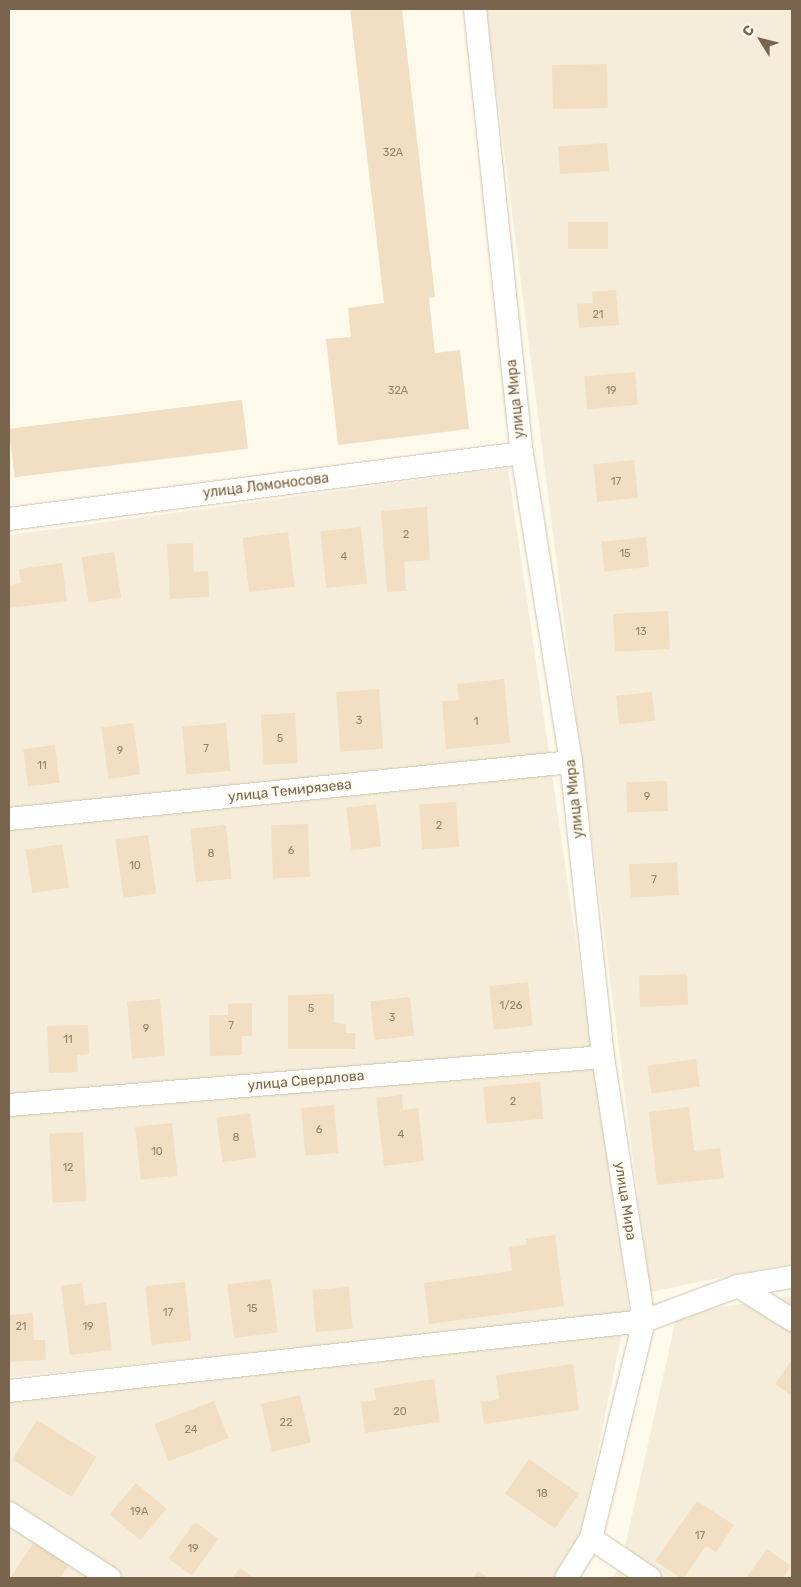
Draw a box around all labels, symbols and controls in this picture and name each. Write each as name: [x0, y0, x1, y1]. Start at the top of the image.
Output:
north arrow: [736, 15, 786, 65]
text: С: [739, 22, 758, 40]
house number: 32А: [383, 146, 403, 160]
house number: 21: [592, 308, 604, 322]
street label: улица Мира: [503, 359, 529, 439]
house number: 32А: [388, 384, 408, 398]
house number: 19: [605, 384, 617, 398]
street label: улица Ломоносова: [202, 470, 330, 502]
house number: 17: [611, 475, 621, 489]
house number: 2: [403, 528, 409, 542]
house number: 15: [619, 547, 631, 561]
house number: 4: [341, 550, 347, 564]
house number: 13: [635, 625, 647, 639]
house number: 3: [356, 714, 362, 728]
house number: 1: [474, 715, 478, 729]
house number: 5: [277, 732, 283, 746]
house number: 7: [203, 742, 209, 756]
house number: 9: [117, 744, 123, 758]
house number: 11: [37, 759, 47, 773]
street label: улица Мира: [562, 759, 588, 839]
street label: улица Темирязева: [227, 776, 353, 806]
house number: 9: [644, 790, 650, 804]
house number: 2: [436, 819, 442, 833]
house number: 6: [288, 844, 294, 858]
house number: 8: [208, 847, 214, 861]
house number: 10: [129, 859, 141, 873]
house number: 7: [651, 873, 657, 887]
house number: 1/26: [500, 999, 522, 1013]
house number: 5: [308, 1002, 314, 1016]
house number: 3: [389, 1011, 395, 1025]
house number: 7: [228, 1019, 234, 1033]
house number: 9: [143, 1022, 149, 1036]
house number: 11: [63, 1033, 73, 1047]
street label: улица Свердлова: [247, 1068, 365, 1094]
house number: 2: [510, 1095, 516, 1109]
house number: 6: [316, 1123, 322, 1137]
house number: 4: [398, 1128, 404, 1142]
house number: 8: [233, 1131, 239, 1145]
house number: 10: [151, 1145, 163, 1159]
street label: улица Мира: [610, 1160, 640, 1242]
house number: 12: [62, 1161, 74, 1175]
house number: 15: [246, 1302, 258, 1316]
house number: 17: [163, 1306, 173, 1320]
house number: 21: [15, 1320, 27, 1334]
house number: 19: [82, 1320, 94, 1334]
house number: 20: [393, 1405, 407, 1419]
house number: 22: [280, 1416, 292, 1430]
house number: 24: [184, 1423, 198, 1437]
house number: 18: [536, 1487, 548, 1501]
house number: 19А: [130, 1505, 148, 1519]
house number: 17: [695, 1529, 705, 1543]
house number: 19: [187, 1542, 199, 1556]

